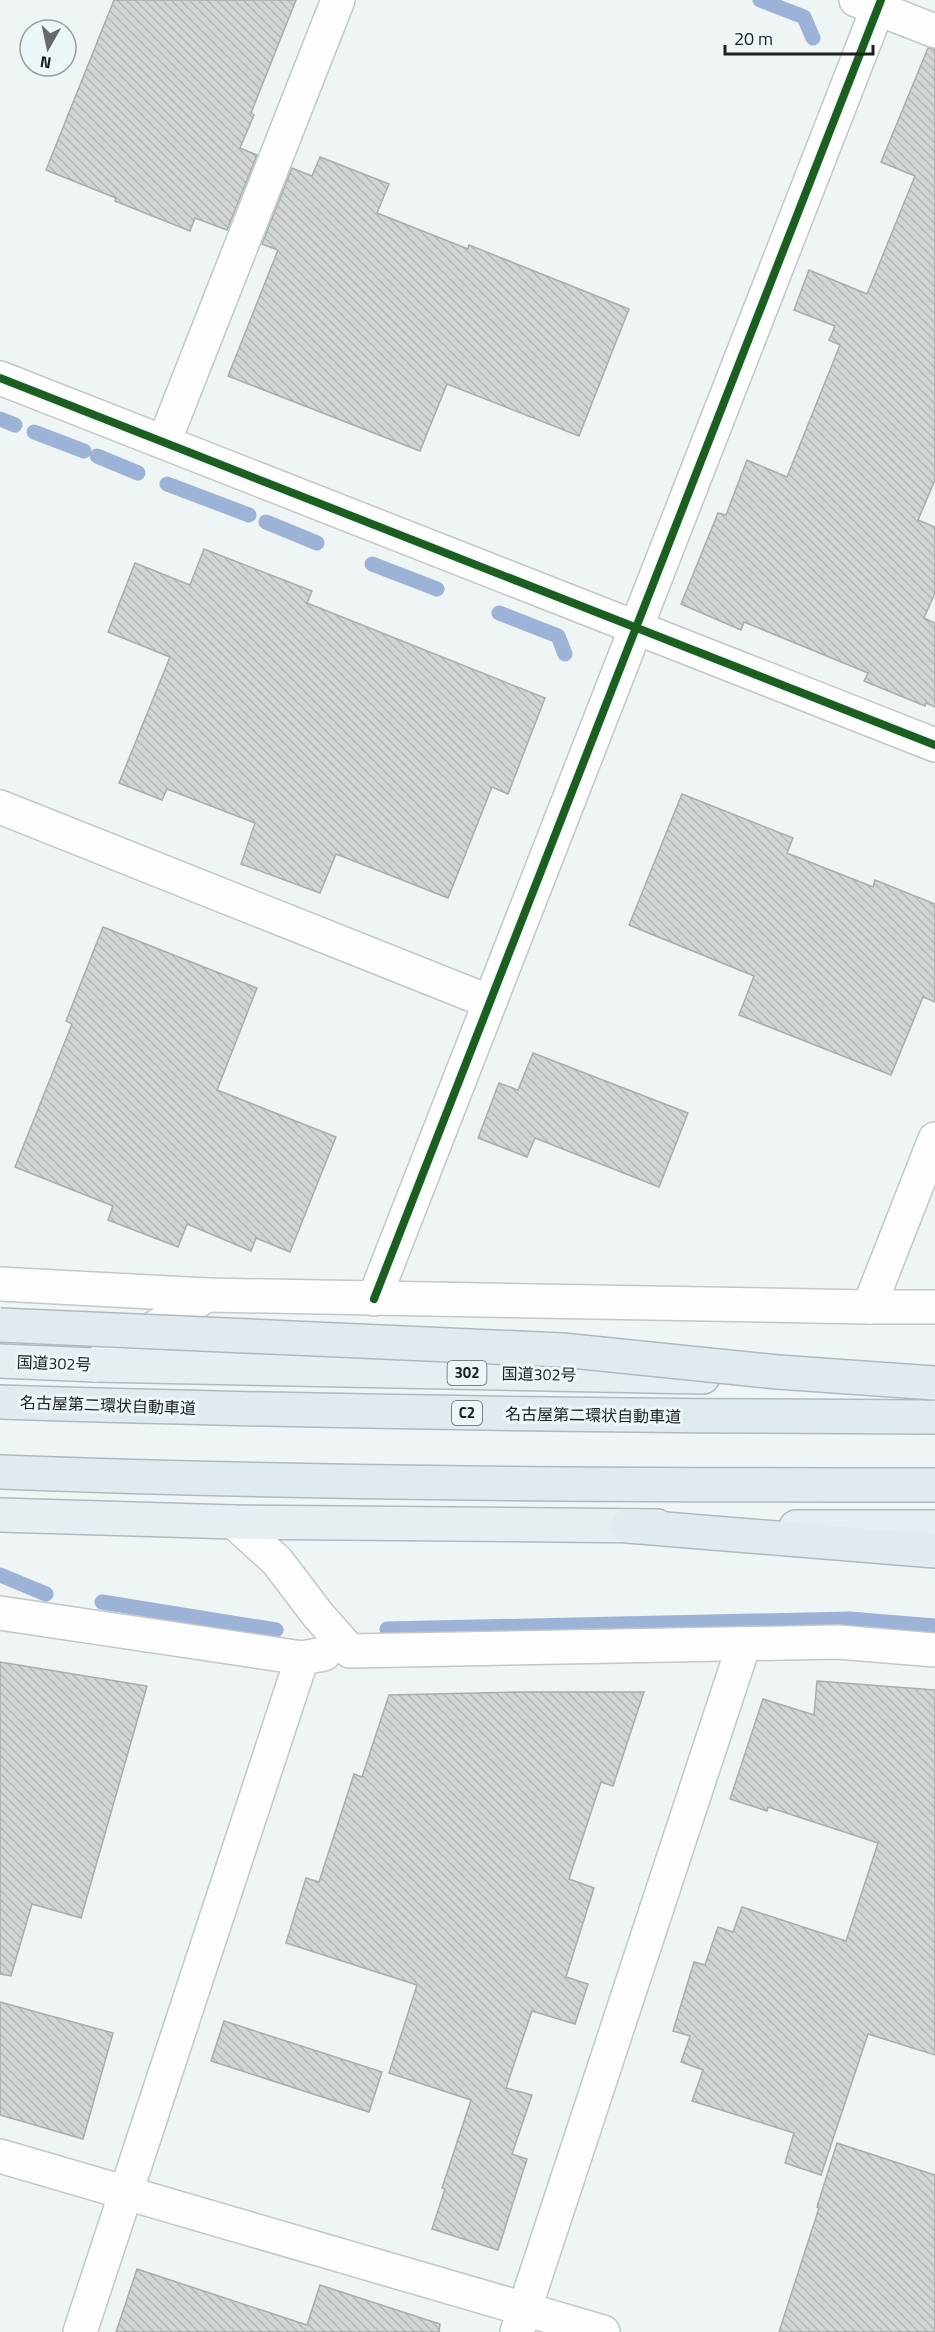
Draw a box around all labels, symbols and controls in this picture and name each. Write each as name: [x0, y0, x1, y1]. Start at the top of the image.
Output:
north arrow: [18, 18, 78, 78]
scale bar: [725, 18, 874, 56]
text: 20 m: [734, 25, 773, 52]
text: N: [38, 50, 53, 76]
street label: 国道302号: [16, 1350, 92, 1376]
road number: 302: [448, 1361, 486, 1385]
street label: 国道302号: [501, 1361, 577, 1387]
street label: 名古屋第二環状自動車道: [20, 1390, 196, 1420]
road number: C2: [452, 1401, 482, 1425]
street label: 名古屋第二環状自動車道: [505, 1401, 681, 1429]

